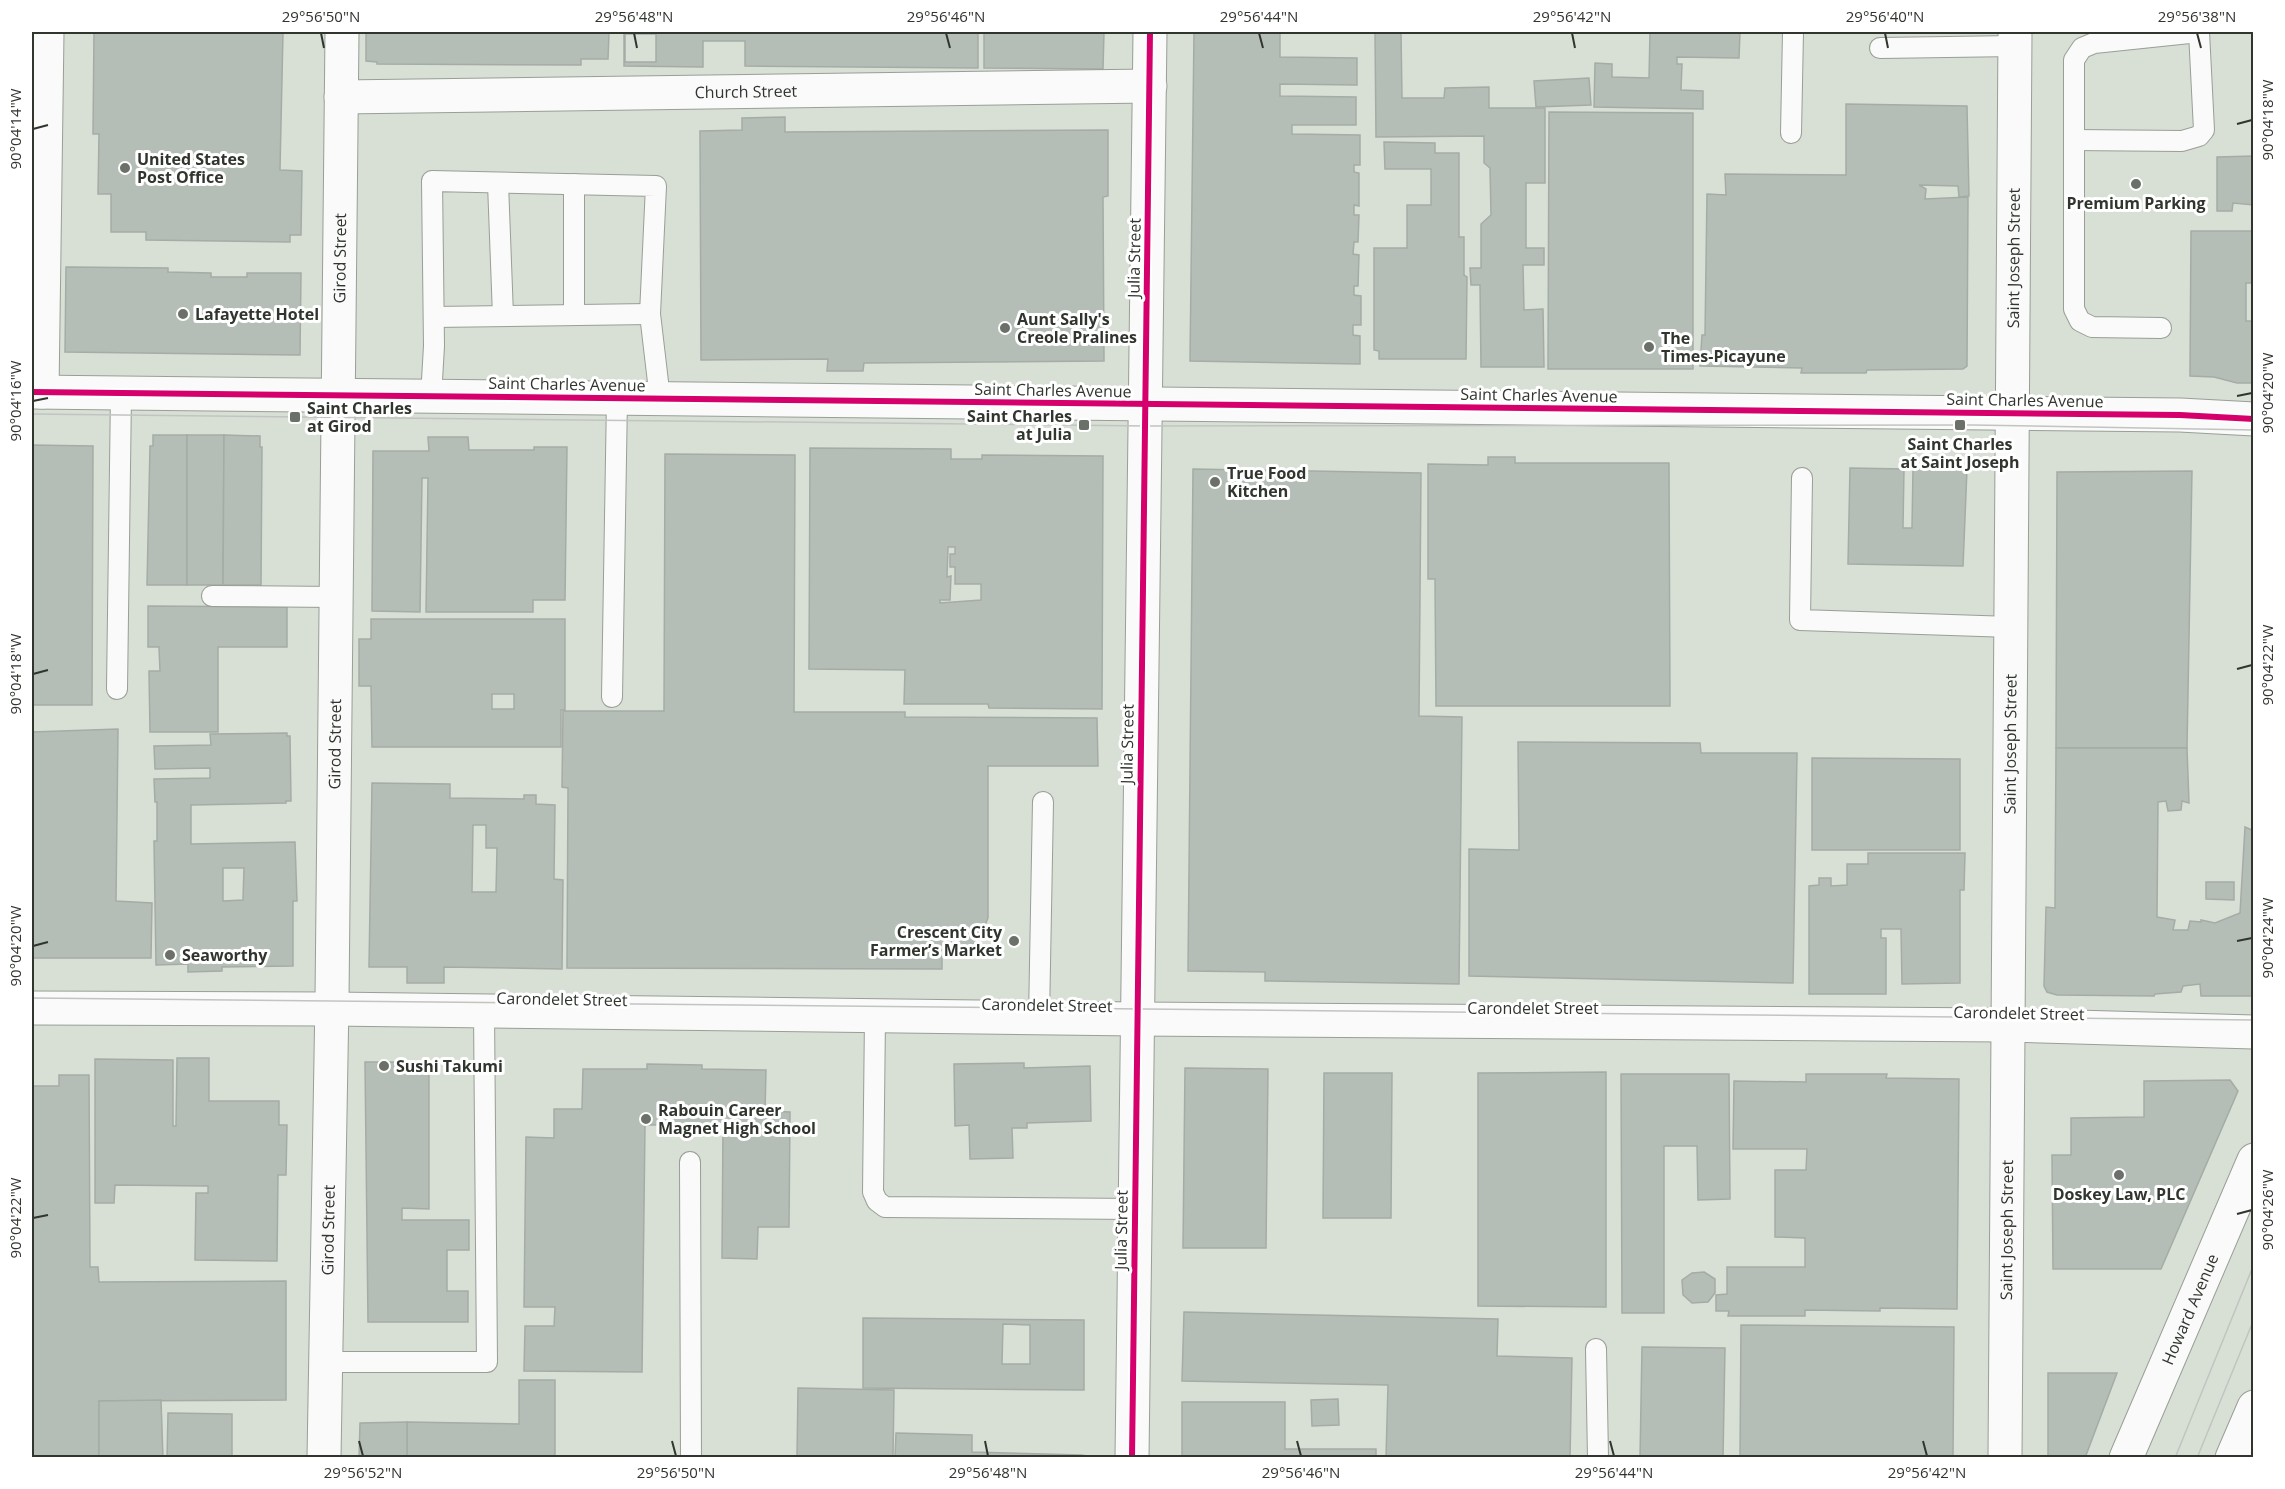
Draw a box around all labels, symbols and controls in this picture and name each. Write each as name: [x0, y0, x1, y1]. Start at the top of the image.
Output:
text: 29°56'50"N: [282, 6, 360, 26]
text: 29°56'48"N: [595, 6, 673, 26]
text: 29°56'46"N: [907, 6, 985, 26]
text: 29°56'44"N: [1220, 6, 1298, 26]
text: 29°56'42"N: [1533, 6, 1611, 26]
text: 29°56'40"N: [1846, 6, 1924, 26]
text: 29°56'38"N: [2158, 6, 2236, 26]
text: 90°04'18"W: [2257, 79, 2277, 161]
street label: Church Street: [695, 80, 798, 103]
text: 90°04'14"W: [5, 88, 25, 170]
place label: United States Post Office: [137, 148, 245, 188]
marker: United States Post Office: [118, 161, 132, 175]
marker: Premium Parking: [2129, 177, 2143, 191]
street label: Saint Joseph Street: [2002, 187, 2025, 328]
place label: Premium Parking: [2066, 192, 2206, 214]
street label: Girod Street: [328, 212, 351, 303]
street label: Julia Street: [1122, 218, 1146, 300]
place label: Lafayette Hotel: [195, 303, 319, 325]
marker: Lafayette Hotel: [176, 307, 190, 321]
place label: Aunt Sally's Creole Pralines: [1017, 308, 1137, 348]
marker: Aunt Sally's Creole Pralines: [998, 321, 1012, 335]
place label: The Times-Picayune: [1661, 327, 1786, 367]
marker: The Times-Picayune: [1642, 340, 1656, 354]
text: 90°04'20"W: [2257, 352, 2277, 434]
text: 90°04'16"W: [5, 360, 25, 442]
street label: Saint Charles Avenue: [488, 372, 646, 396]
street label: Saint Charles Avenue: [974, 378, 1132, 402]
street label: Saint Charles Avenue: [1460, 383, 1618, 407]
street label: Saint Charles Avenue: [1946, 388, 2104, 412]
place label: Saint Charles at Girod: [307, 397, 412, 437]
place label: Saint Charles at Julia: [967, 405, 1072, 445]
marker: Saint Charles at Girod: [288, 410, 302, 424]
marker: Saint Charles at Julia: [1077, 418, 1091, 432]
marker: Saint Charles at Saint Joseph: [1953, 418, 1967, 432]
place label: Saint Charles at Saint Joseph: [1901, 433, 2020, 473]
place label: True Food Kitchen: [1227, 462, 1306, 502]
marker: True Food Kitchen: [1208, 475, 1222, 489]
text: 90°04'22"W: [2257, 624, 2277, 706]
text: 90°04'18"W: [5, 633, 25, 715]
street label: Saint Joseph Street: [1999, 673, 2022, 814]
street label: Girod Street: [323, 698, 346, 789]
street label: Julia Street: [1115, 704, 1139, 786]
text: 90°04'24"W: [2257, 897, 2277, 979]
text: 90°04'20"W: [5, 905, 25, 987]
place label: Crescent City Farmer’s Market: [870, 921, 1003, 961]
marker: Crescent City Farmer’s Market: [1007, 934, 1021, 948]
place label: Seaworthy: [182, 944, 268, 966]
marker: Seaworthy: [163, 948, 177, 962]
street label: Carondelet Street: [496, 987, 628, 1011]
street label: Carondelet Street: [981, 993, 1113, 1017]
street label: Carondelet Street: [1467, 997, 1599, 1019]
street label: Carondelet Street: [1953, 1001, 2085, 1025]
place label: Sushi Takumi: [396, 1055, 503, 1077]
marker: Sushi Takumi: [377, 1059, 391, 1073]
place label: Rabouin Career Magnet High School: [658, 1099, 816, 1139]
marker: Rabouin Career Magnet High School: [639, 1112, 653, 1126]
street label: Saint Joseph Street: [1995, 1159, 2018, 1300]
marker: Doskey Law, PLC: [2112, 1168, 2126, 1182]
text: 90°04'26"W: [2257, 1169, 2277, 1251]
text: 90°04'22"W: [5, 1177, 25, 1259]
place label: Doskey Law, PLC: [2053, 1183, 2185, 1205]
street label: Girod Street: [316, 1184, 340, 1275]
street label: Julia Street: [1109, 1190, 1133, 1272]
street label: Howard Avenue: [2156, 1250, 2224, 1368]
text: 29°56'52"N: [324, 1462, 402, 1482]
text: 29°56'50"N: [637, 1462, 715, 1482]
text: 29°56'48"N: [949, 1462, 1027, 1482]
text: 29°56'46"N: [1262, 1462, 1340, 1482]
text: 29°56'44"N: [1575, 1462, 1653, 1482]
text: 29°56'42"N: [1888, 1462, 1966, 1482]

